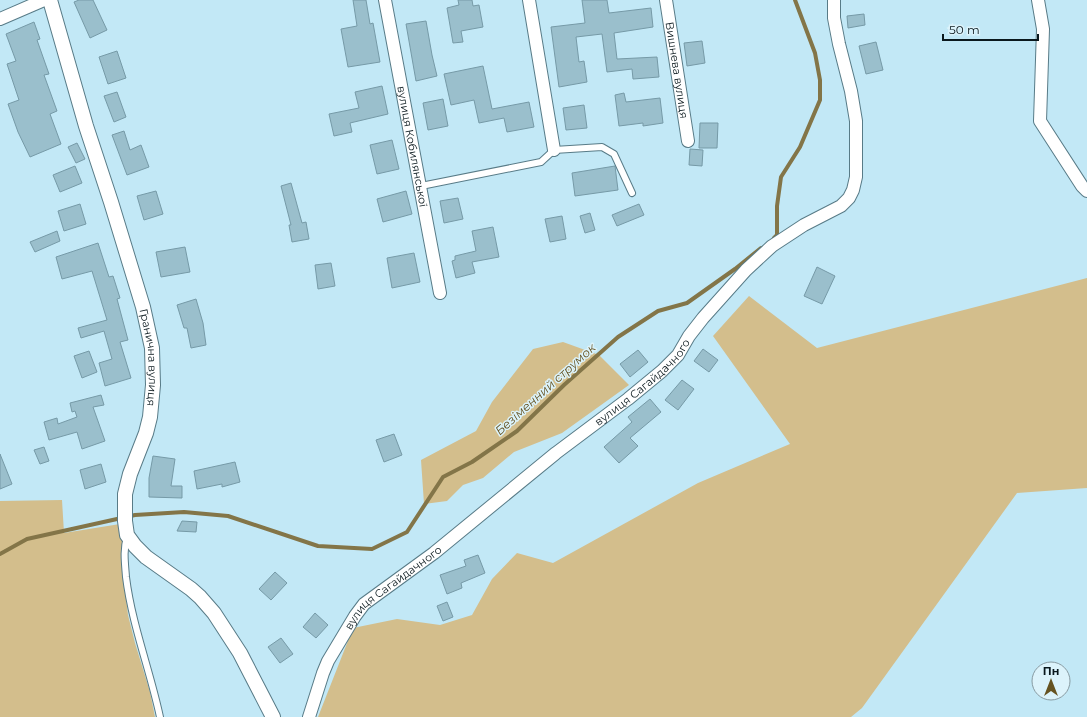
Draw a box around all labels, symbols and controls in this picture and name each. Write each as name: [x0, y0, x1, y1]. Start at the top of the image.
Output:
scale bar: [943, 16, 1038, 42]
street label: Вишнева вулиця: [663, 21, 691, 119]
text: 50 m: [949, 22, 980, 37]
street label: вулиця Кобилянської: [394, 85, 431, 208]
street label: Гранична вулиця: [137, 307, 160, 407]
street label: вулиця Сагайдачного: [592, 336, 693, 429]
water label: Безіменний струмок: [492, 339, 599, 438]
street label: вулиця Сагайдачного: [341, 543, 445, 632]
north arrow: [1031, 661, 1071, 701]
text: Пн: [1043, 664, 1059, 678]

